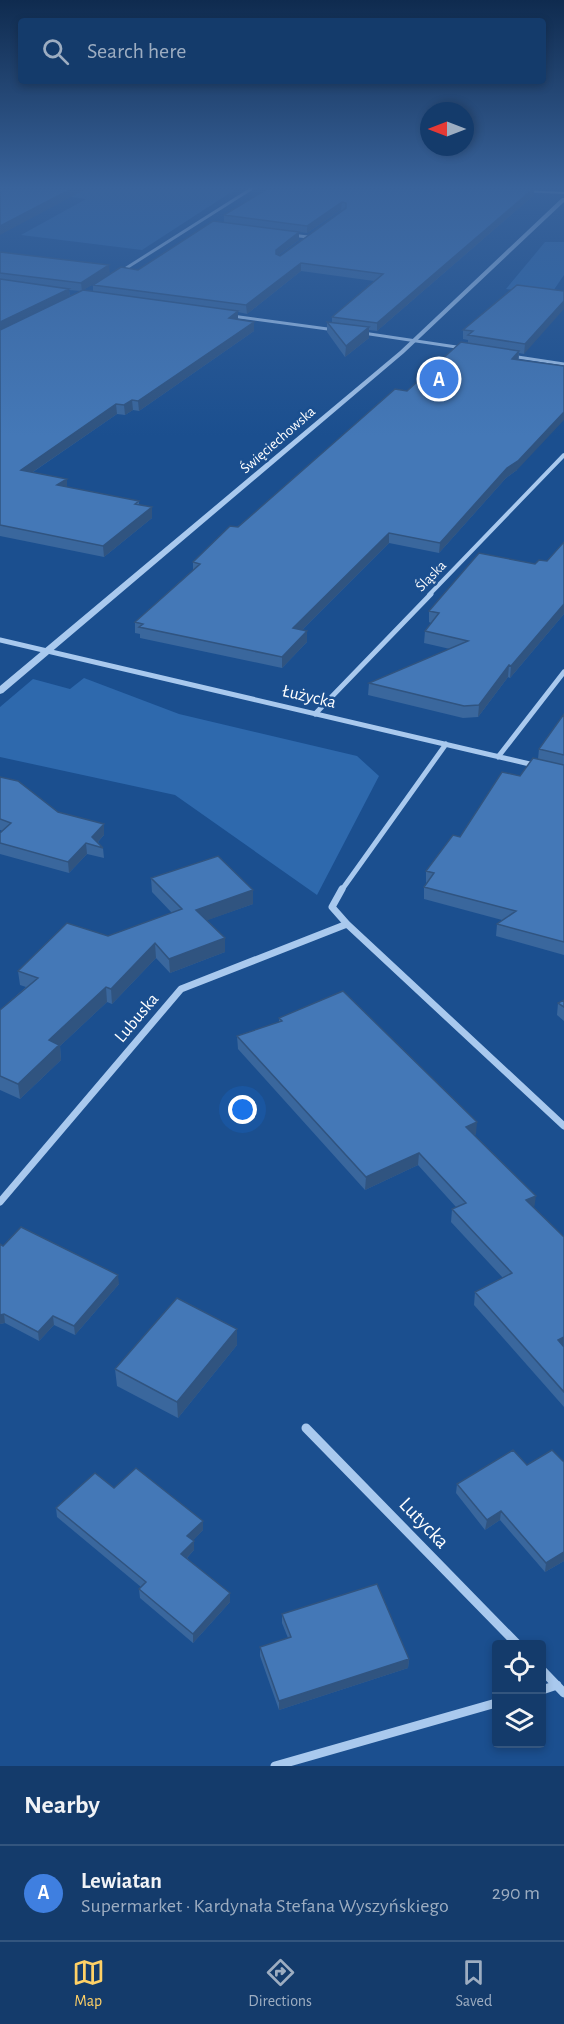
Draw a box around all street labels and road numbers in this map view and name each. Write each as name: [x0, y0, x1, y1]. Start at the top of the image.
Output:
street label: Święciechowska: [236, 402, 318, 476]
street label: Śląska: [411, 556, 449, 594]
street label: Łużycka: [280, 682, 338, 712]
street label: Lubuska: [111, 990, 163, 1046]
street label: Lutycka: [395, 1493, 453, 1553]

